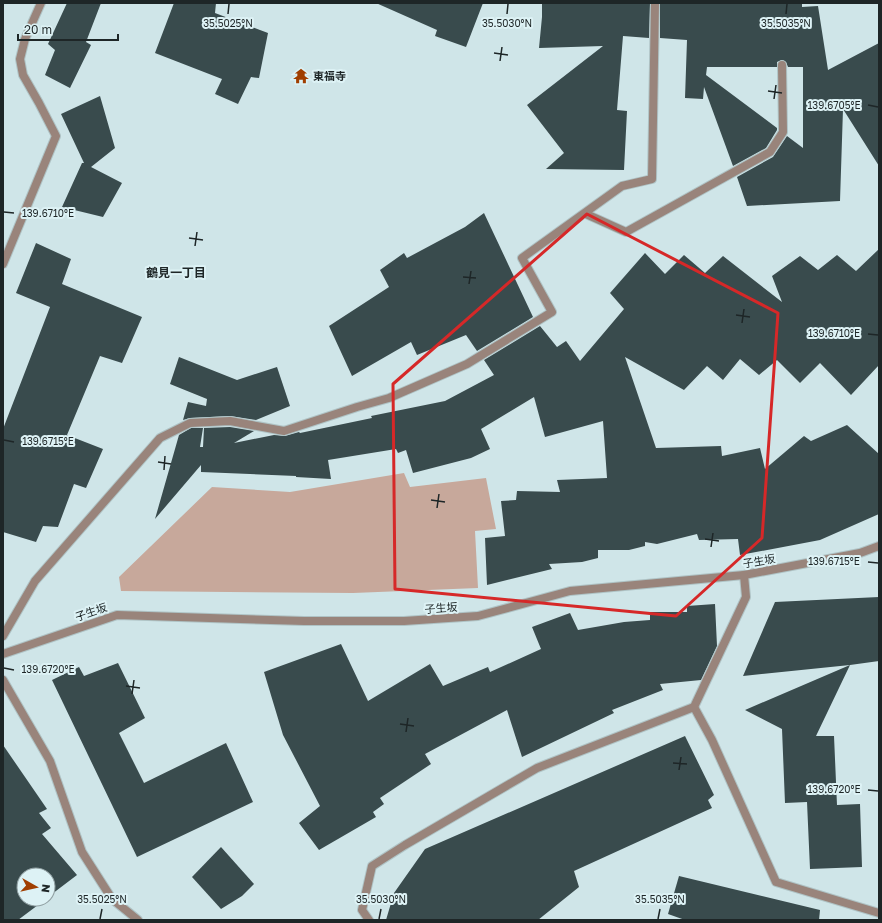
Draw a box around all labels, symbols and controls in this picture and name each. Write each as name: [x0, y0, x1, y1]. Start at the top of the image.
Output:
scale bar: [18, 16, 118, 42]
text: 35.5025°N: [203, 17, 253, 29]
text: 35.5030°N: [482, 17, 532, 29]
text: 35.5035°N: [761, 17, 811, 29]
text: 20 m: [24, 22, 52, 37]
temple icon: 東福寺: [292, 67, 310, 85]
place label: 東福寺: [313, 69, 346, 82]
text: 139.6705°E: [807, 99, 861, 111]
text: 139.6710°E: [22, 207, 74, 219]
district label: 鶴見一丁目: [146, 265, 206, 280]
text: 139.6710°E: [808, 327, 860, 339]
text: 139.6715°E: [22, 435, 74, 447]
street label: 子生坂: [742, 551, 776, 570]
text: 139.6715°E: [808, 555, 860, 567]
street label: 子生坂: [73, 600, 109, 623]
street label: 子生坂: [424, 600, 458, 615]
text: 139.6720°E: [21, 663, 75, 675]
text: 139.6720°E: [807, 783, 861, 795]
north arrow: [16, 867, 56, 907]
text: N: [39, 883, 53, 894]
text: 35.5025°N: [77, 893, 127, 905]
text: 35.5030°N: [356, 893, 406, 905]
text: 35.5035°N: [635, 893, 685, 905]

